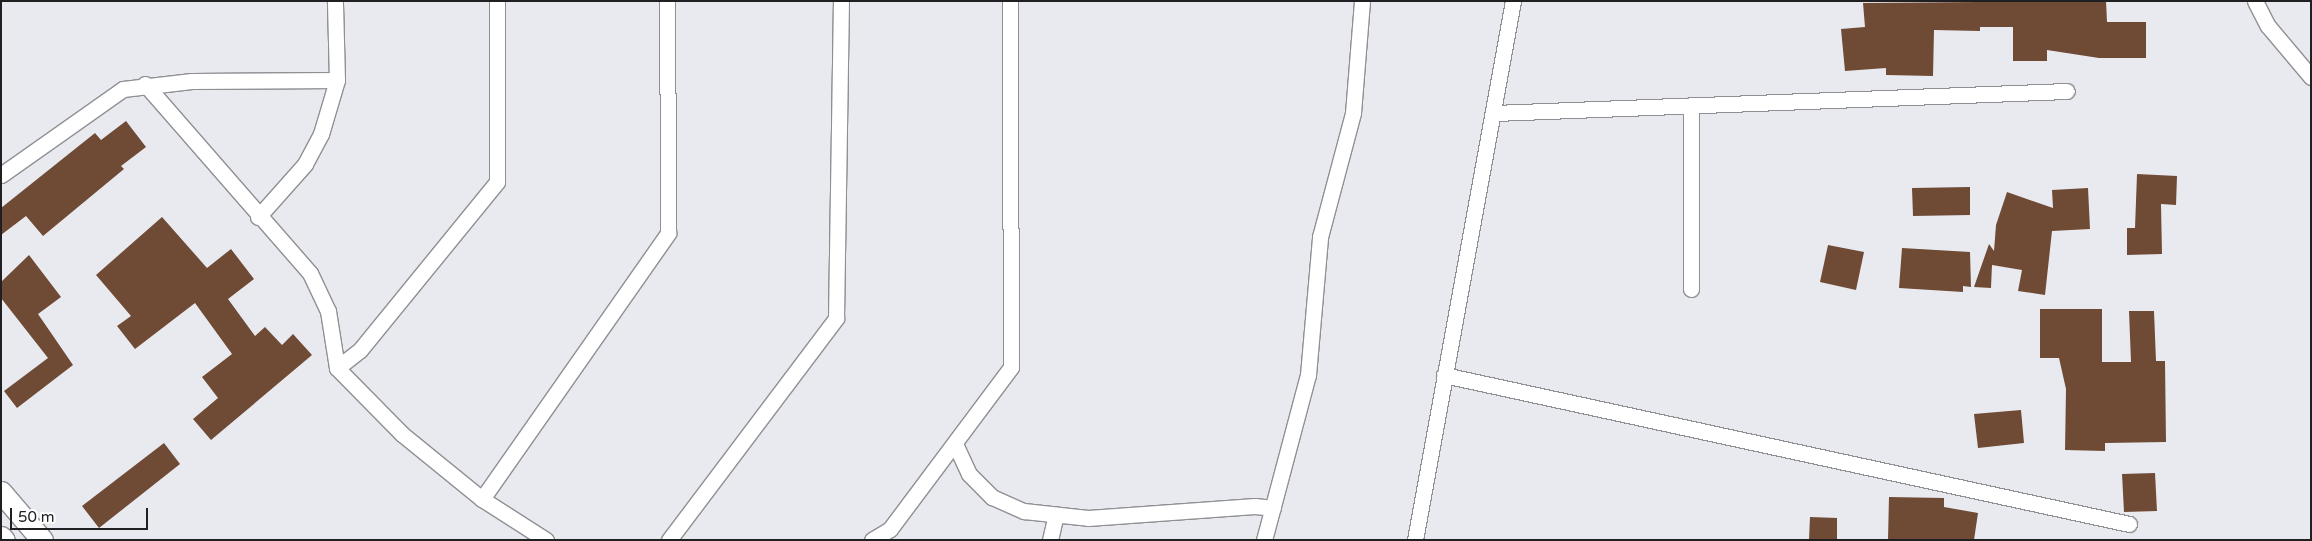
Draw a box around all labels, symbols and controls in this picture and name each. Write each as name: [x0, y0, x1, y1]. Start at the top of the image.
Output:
scale bar: [12, 498, 150, 530]
text: 50 m: [18, 508, 55, 526]

